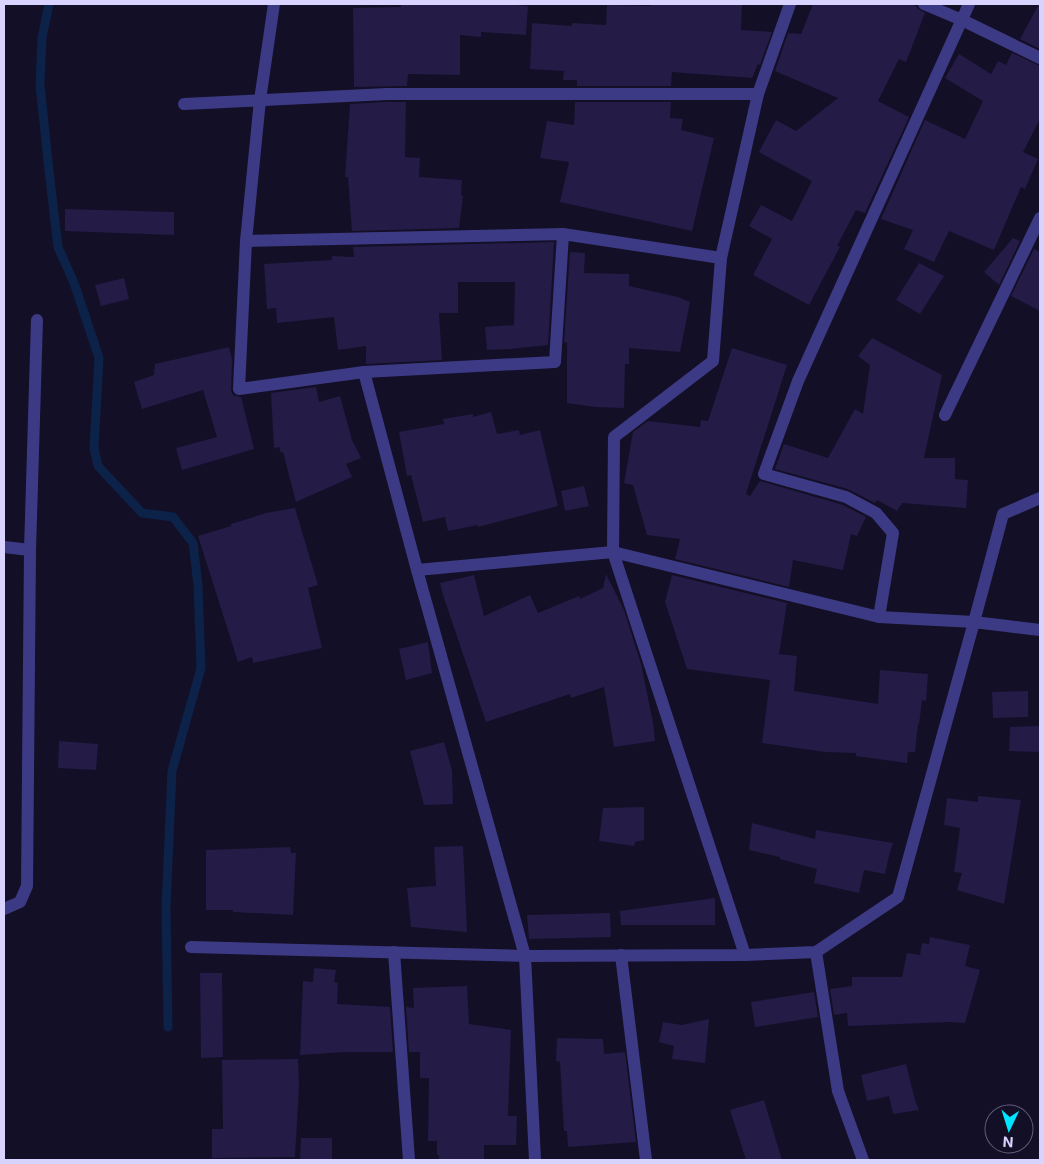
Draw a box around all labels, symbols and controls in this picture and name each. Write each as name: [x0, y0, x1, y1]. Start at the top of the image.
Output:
north arrow: [984, 1104, 1034, 1154]
text: N: [1002, 1134, 1014, 1151]

